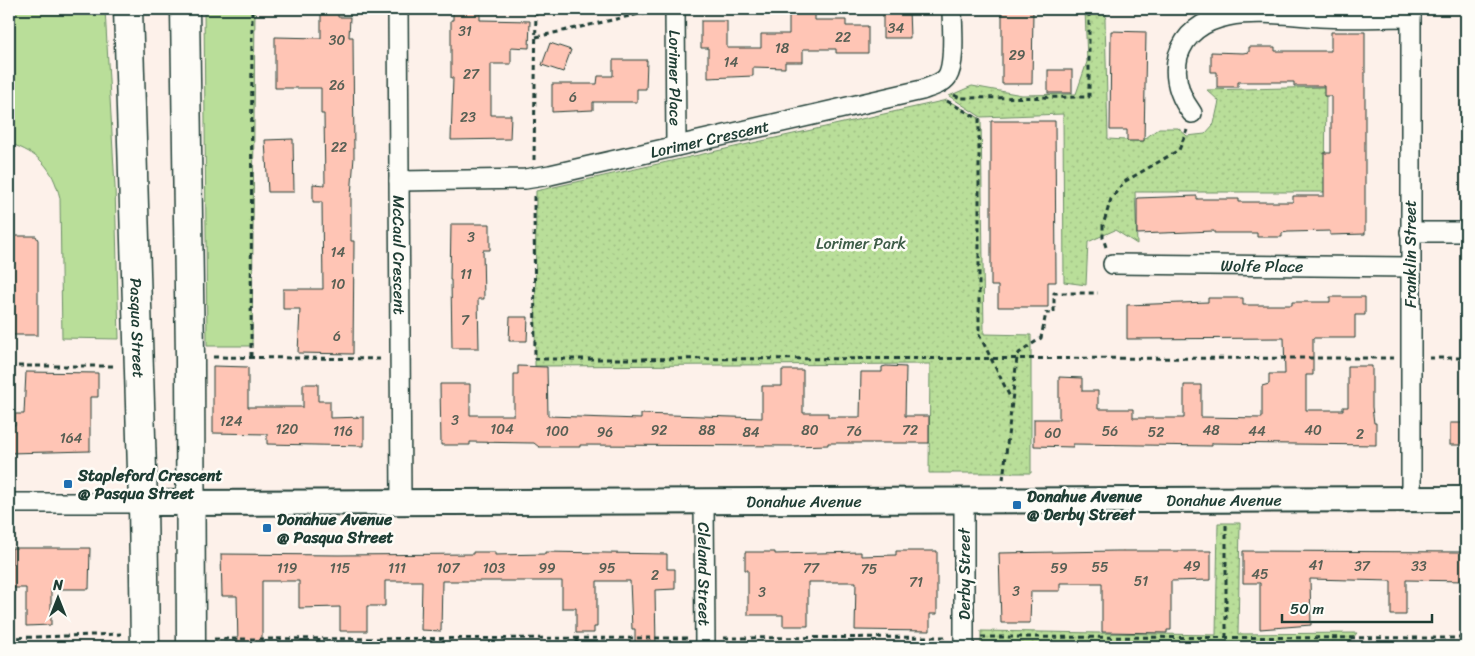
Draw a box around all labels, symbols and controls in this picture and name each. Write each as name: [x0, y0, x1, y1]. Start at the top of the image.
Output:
house number: 34: [888, 16, 904, 41]
house number: 31: [458, 19, 472, 44]
house number: 22: [835, 25, 851, 50]
house number: 30: [329, 28, 345, 53]
street label: Lorimer Place: [660, 30, 690, 126]
house number: 18: [775, 36, 790, 61]
house number: 29: [1009, 43, 1026, 68]
house number: 14: [724, 50, 739, 75]
house number: 27: [463, 62, 480, 87]
house number: 26: [329, 73, 345, 98]
house number: 6: [569, 85, 577, 110]
house number: 23: [460, 105, 476, 130]
street label: Lorimer Crescent: [647, 111, 772, 167]
house number: 22: [331, 135, 347, 160]
street label: McCaul Crescent: [384, 195, 414, 315]
street label: Franklin Street: [1396, 200, 1425, 308]
house number: 3: [467, 225, 475, 250]
park label: Lorimer Park: [816, 229, 907, 258]
house number: 14: [331, 240, 346, 265]
street label: Wolfe Place: [1221, 251, 1303, 281]
house number: 11: [460, 262, 472, 287]
house number: 10: [331, 272, 346, 297]
street label: Pasqua Street: [121, 277, 153, 378]
house number: 7: [461, 308, 470, 333]
house number: 6: [333, 324, 341, 349]
house number: 3: [451, 408, 459, 433]
house number: 124: [220, 409, 243, 434]
house number: 120: [276, 417, 299, 442]
house number: 104: [490, 417, 514, 442]
house number: 92: [651, 418, 667, 443]
house number: 88: [699, 418, 716, 443]
house number: 80: [801, 418, 819, 443]
house number: 72: [902, 418, 918, 443]
house number: 48: [1202, 418, 1220, 443]
house number: 40: [1304, 418, 1322, 443]
house number: 116: [333, 419, 353, 444]
house number: 100: [545, 419, 569, 444]
house number: 76: [846, 419, 862, 444]
house number: 56: [1102, 419, 1118, 444]
house number: 44: [1248, 419, 1266, 444]
house number: 96: [597, 420, 613, 445]
house number: 84: [742, 420, 760, 445]
house number: 52: [1148, 420, 1164, 445]
house number: 60: [1045, 421, 1062, 446]
house number: 2: [1356, 422, 1364, 447]
house number: 164: [60, 426, 83, 451]
place label: Stapleford Crescent @ Pasqua Street: [77, 461, 222, 508]
marker: Stapleford Crescent @ Pasqua Street: [62, 478, 74, 490]
place label: Donahue Avenue @ Derby Street: [1027, 482, 1143, 529]
street label: Donahue Avenue: [1166, 486, 1282, 515]
street label: Donahue Avenue: [746, 487, 862, 516]
marker: Donahue Avenue @ Derby Street: [1011, 499, 1023, 511]
place label: Donahue Avenue @ Pasqua Street: [277, 505, 394, 552]
marker: Donahue Avenue @ Pasqua Street: [261, 522, 273, 534]
street label: Cleland Street: [689, 522, 719, 626]
street label: Derby Street: [950, 528, 979, 620]
house number: 41: [1309, 553, 1323, 578]
house number: 49: [1183, 554, 1201, 579]
house number: 37: [1354, 554, 1371, 579]
house number: 33: [1411, 554, 1427, 579]
house number: 55: [1091, 555, 1109, 580]
house number: 119: [277, 556, 298, 581]
house number: 115: [330, 556, 351, 581]
house number: 111: [388, 556, 406, 581]
house number: 107: [437, 556, 460, 581]
house number: 103: [483, 556, 506, 581]
house number: 99: [538, 556, 556, 581]
house number: 95: [598, 556, 616, 581]
house number: 77: [803, 556, 820, 581]
house number: 59: [1050, 556, 1068, 581]
house number: 75: [861, 557, 878, 582]
house number: 45: [1251, 562, 1269, 587]
house number: 2: [651, 563, 659, 588]
house number: 51: [1134, 569, 1148, 594]
house number: 71: [909, 570, 923, 595]
text: N: [52, 573, 63, 598]
north arrow: [32, 574, 82, 624]
house number: 3: [1012, 579, 1020, 604]
house number: 3: [758, 580, 766, 605]
scale bar: [1282, 591, 1432, 623]
text: 50 m: [1290, 596, 1325, 622]

